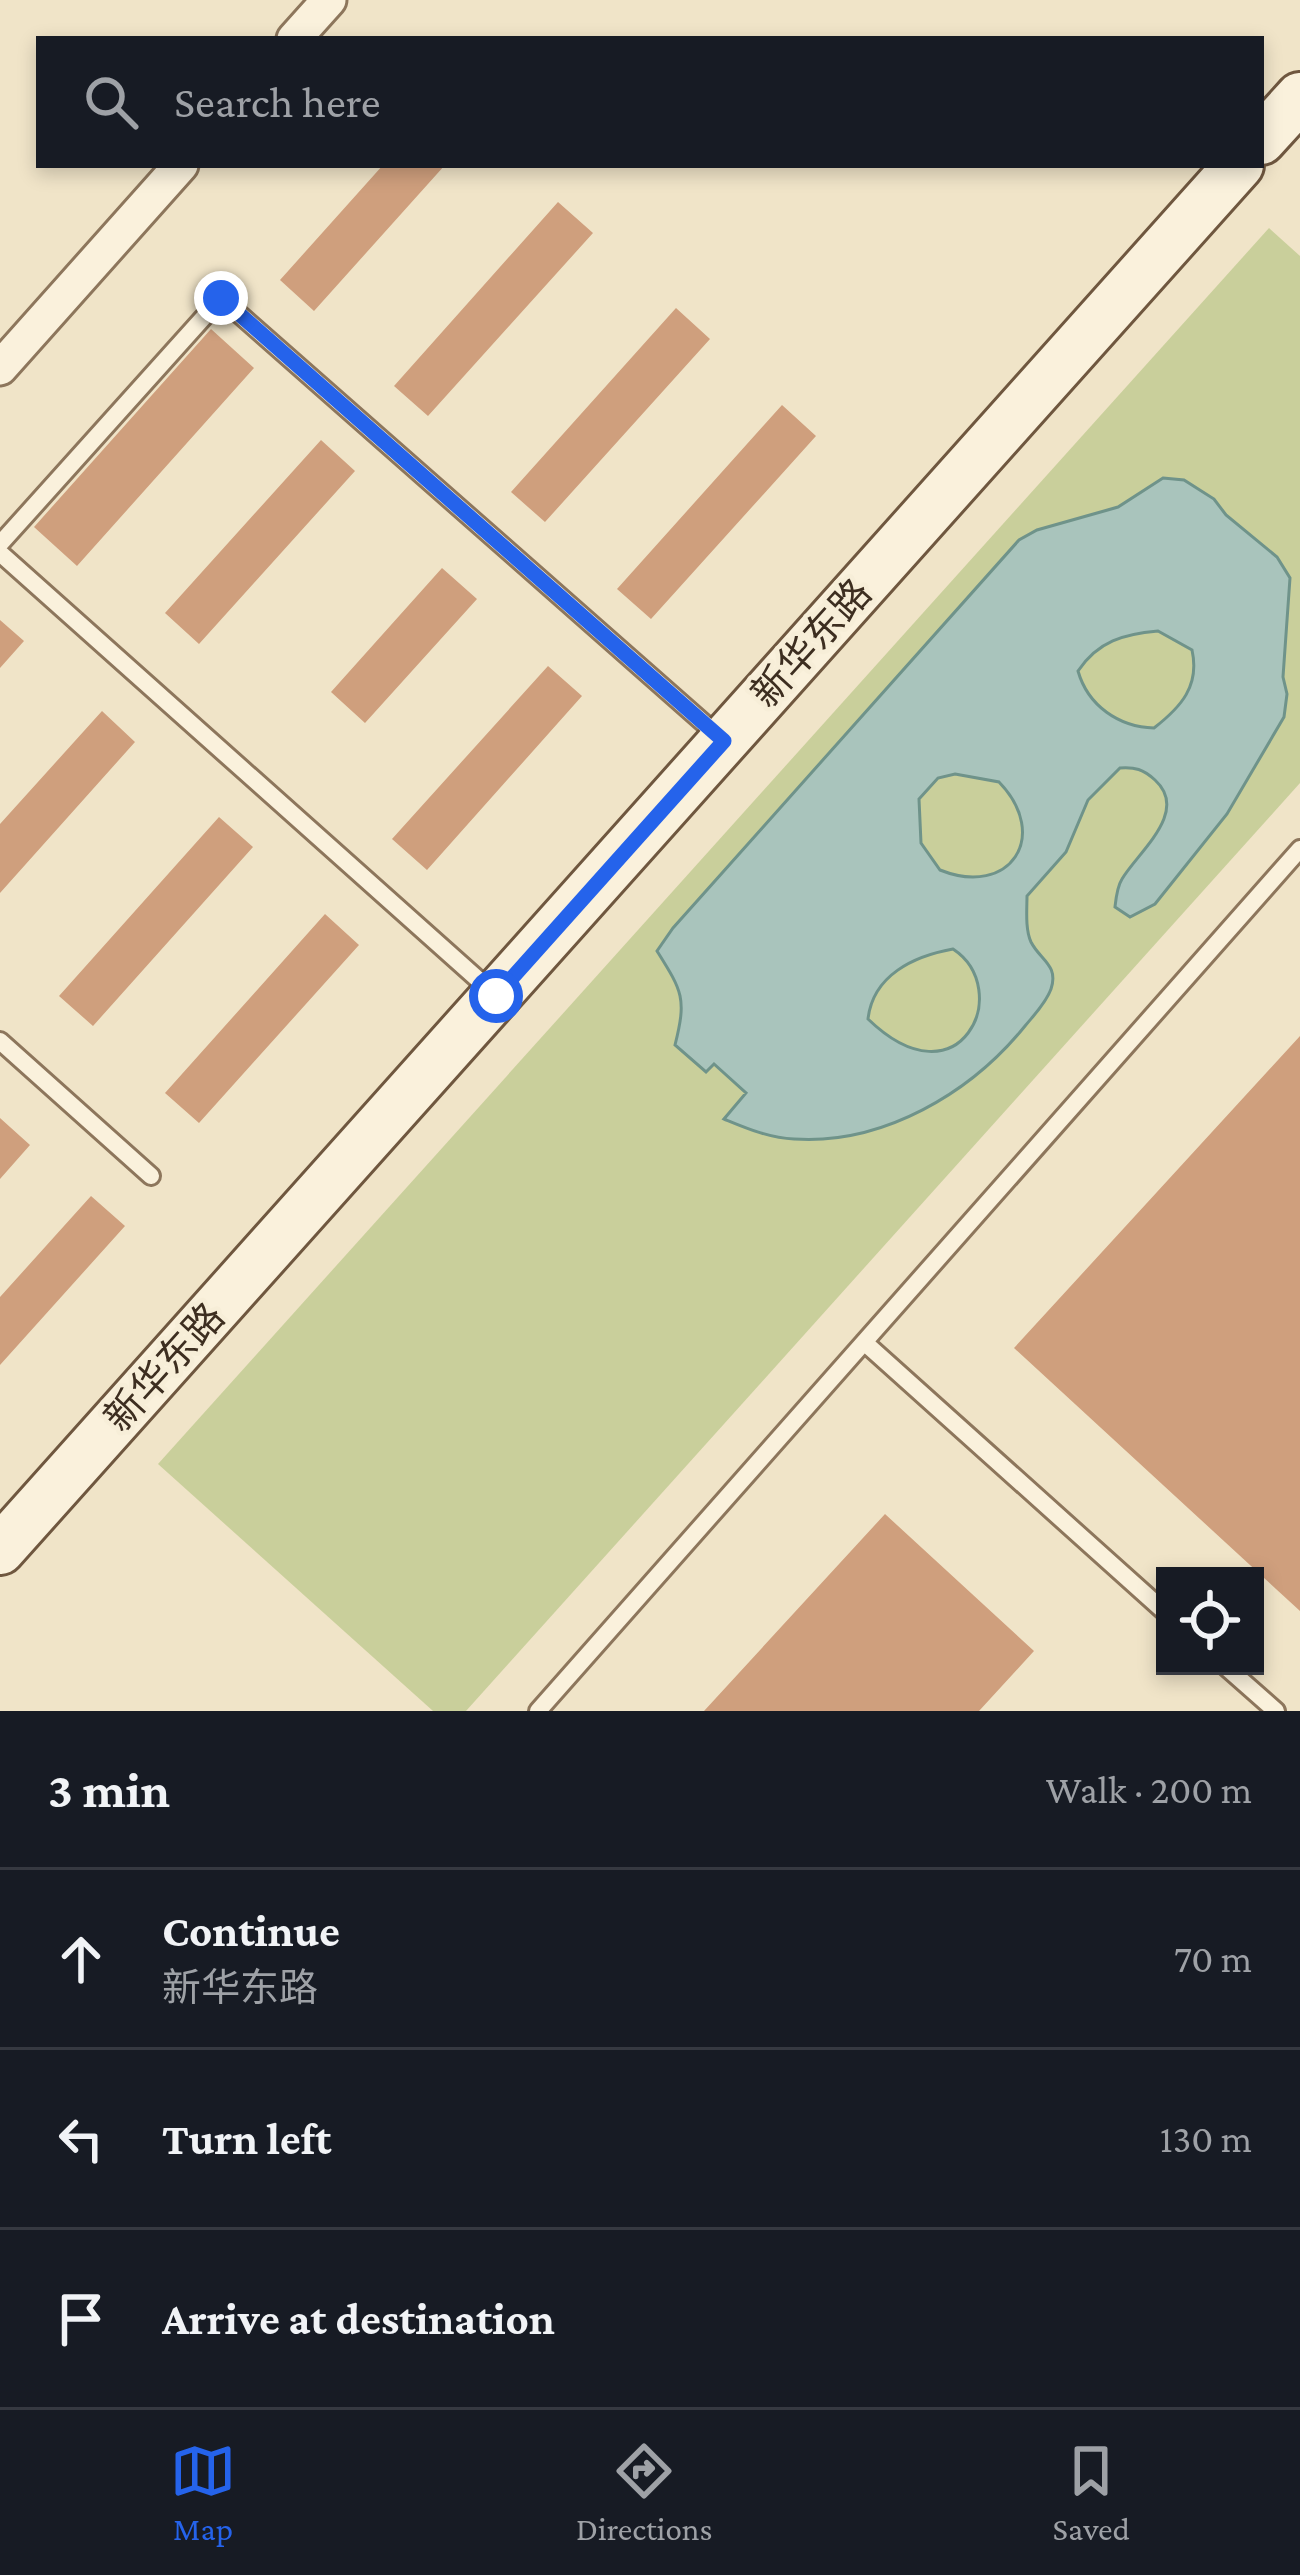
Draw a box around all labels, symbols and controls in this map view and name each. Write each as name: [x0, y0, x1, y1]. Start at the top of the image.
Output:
search box: [36, 36, 1264, 168]
icon: search: [78, 69, 144, 135]
text: Search here: [174, 77, 381, 127]
route end: [194, 271, 248, 325]
street label: 新华东路: [743, 571, 879, 715]
route start: [469, 969, 523, 1023]
street label: 新华东路: [96, 1295, 232, 1439]
map controls: [1156, 1567, 1264, 1675]
button: locate: [1156, 1567, 1264, 1675]
text: 3 min: [48, 1761, 170, 1818]
text: Walk · 200 m: [1046, 1768, 1252, 1811]
text: Continue: [162, 1906, 340, 1956]
icon: ahead: [48, 1926, 114, 1992]
text: 70 m: [1174, 1937, 1252, 1980]
text: 新华东路: [162, 1966, 318, 2009]
icon: left: [48, 2106, 114, 2172]
text: Turn left: [162, 2114, 331, 2164]
text: 130 m: [1160, 2117, 1252, 2160]
icon: arrive: [48, 2286, 114, 2352]
text: Arrive at destination: [162, 2294, 555, 2344]
tab: Map: [170, 2438, 236, 2547]
tab: Directions: [576, 2438, 713, 2547]
tab: Saved: [1053, 2438, 1130, 2547]

